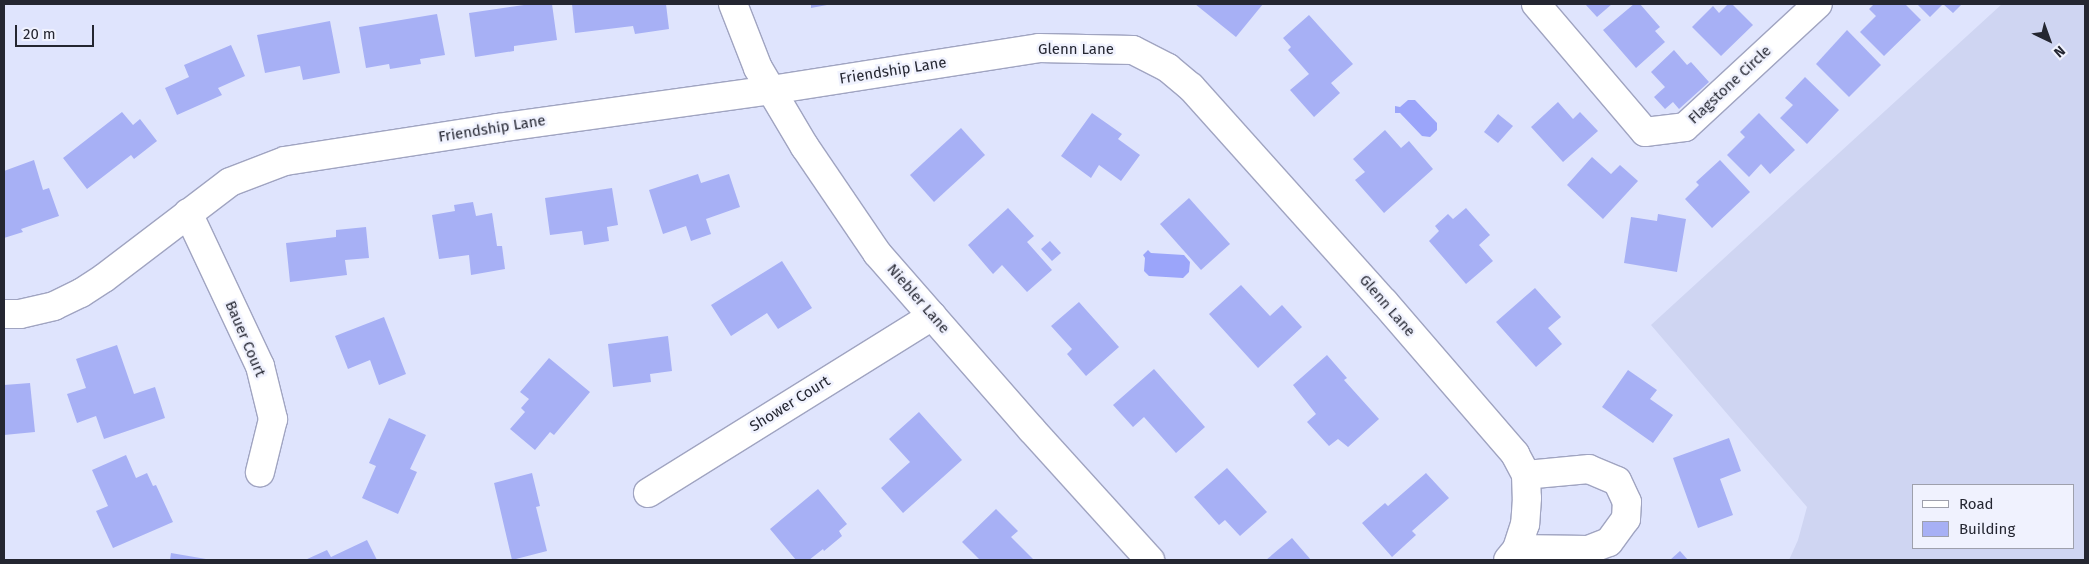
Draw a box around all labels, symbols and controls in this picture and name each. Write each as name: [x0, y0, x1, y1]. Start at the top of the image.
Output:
scale bar: [18, 15, 96, 47]
north arrow: [2024, 15, 2074, 65]
text: 20 m: [23, 25, 56, 43]
street label: Glenn Lane: [1038, 41, 1114, 59]
street label: Flagstone Circle: [1685, 42, 1775, 128]
text: N: [2050, 42, 2069, 61]
street label: Friendship Lane: [838, 54, 948, 88]
street label: Friendship Lane: [437, 112, 547, 146]
street label: Niebler Lane: [883, 261, 953, 337]
street label: Glenn Lane: [1355, 271, 1419, 341]
street label: Bauer Court: [221, 298, 269, 380]
street label: Shower Court: [747, 372, 833, 436]
legend: [1912, 484, 2074, 549]
text: Road: [1959, 495, 1994, 513]
text: Building: [1959, 520, 2015, 538]

